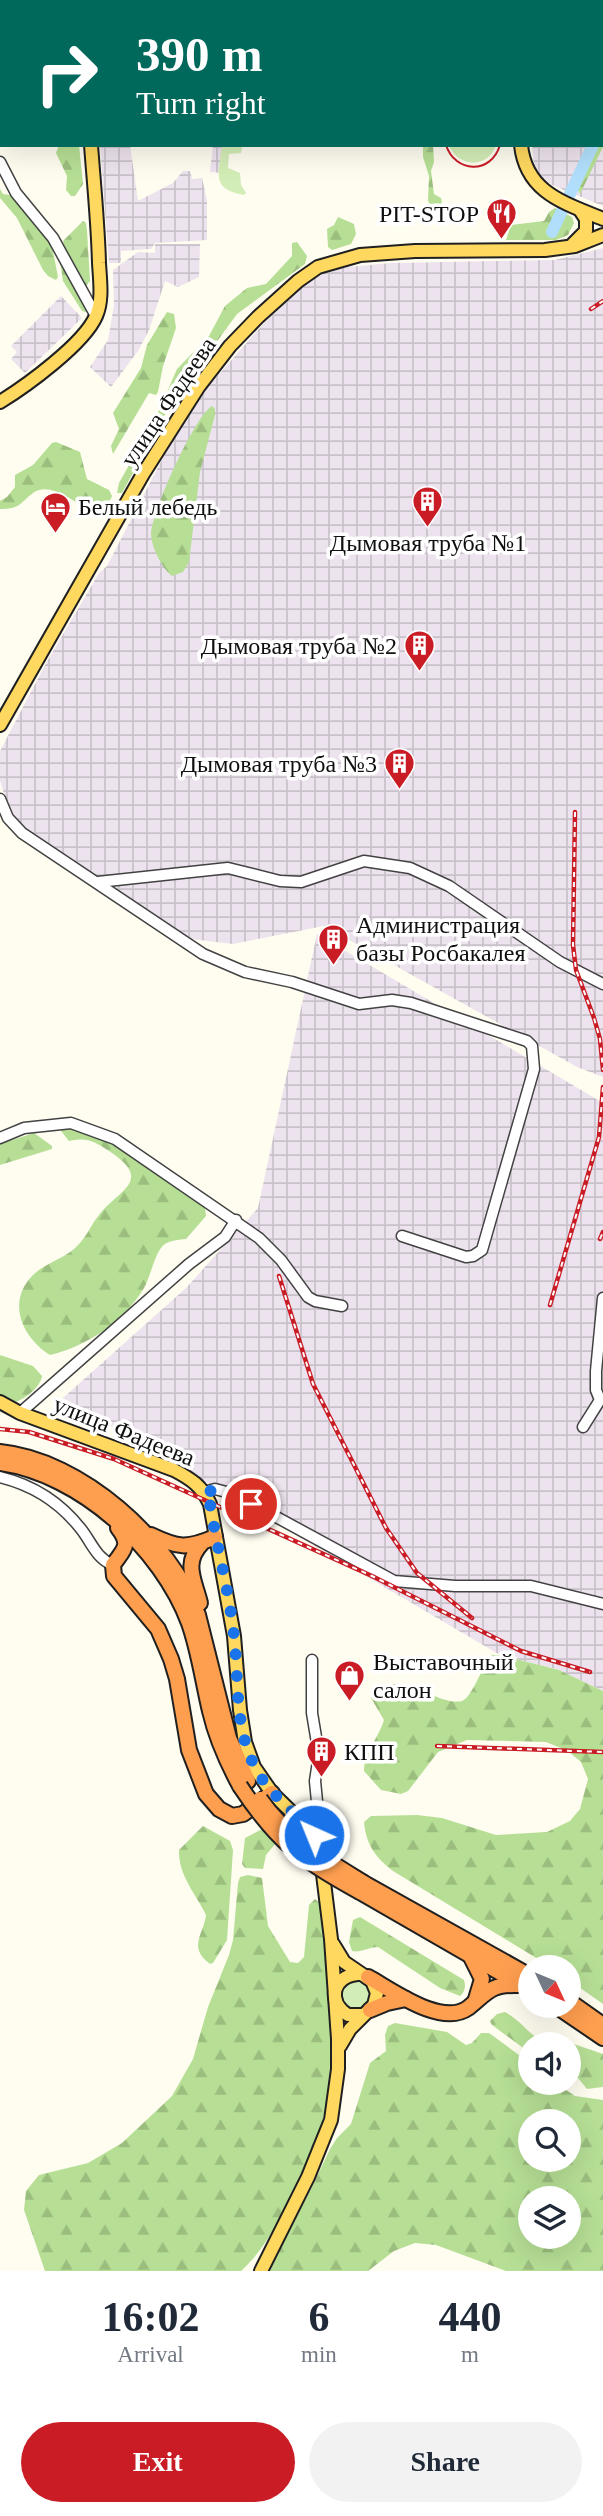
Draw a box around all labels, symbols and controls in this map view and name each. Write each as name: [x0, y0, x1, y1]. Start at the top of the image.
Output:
text: 390 m: [136, 27, 263, 82]
icon: right: [21, 28, 112, 119]
text: Turn right: [136, 85, 266, 121]
restaurant icon: PIT-STOP: [485, 197, 519, 241]
place label: PIT-STOP: [379, 201, 479, 227]
street label: улица Фадеева: [115, 332, 221, 471]
building icon: Дымовая труба №1: [411, 484, 445, 528]
hotel icon: Белый лебедь: [38, 490, 72, 534]
place label: Белый лебедь: [78, 494, 217, 520]
place label: Дымовая труба №1: [330, 530, 526, 556]
building icon: Дымовая труба №2: [403, 629, 437, 673]
place label: Дымовая труба №2: [201, 633, 397, 659]
building icon: Дымовая труба №3: [383, 747, 417, 791]
place label: Дымовая труба №3: [181, 751, 377, 777]
place label: Администрация базы Росбакалея: [356, 912, 525, 966]
building icon: Администрация базы Росбакалея: [316, 922, 350, 966]
street label: улица Фадеева: [50, 1391, 199, 1471]
pin: [221, 1474, 281, 1534]
icon: arrive: [232, 1485, 270, 1523]
place label: Выставочный салон: [373, 1649, 514, 1703]
shop icon: Выставочный салон: [333, 1659, 367, 1703]
building icon: КПП: [304, 1735, 338, 1779]
place label: КПП: [344, 1739, 395, 1765]
position arrow: [277, 1798, 351, 1872]
north arrow: [518, 1955, 581, 2018]
map controls: [518, 1955, 581, 2249]
button: sound: [518, 2032, 581, 2095]
button: search: [518, 2109, 581, 2172]
button: layers: [518, 2186, 581, 2249]
text: 16:02: [102, 2294, 200, 2340]
text: 6: [308, 2294, 329, 2340]
text: 440: [438, 2294, 501, 2340]
text: Arrival: [117, 2342, 184, 2367]
text: min: [301, 2342, 337, 2367]
text: m: [461, 2342, 479, 2367]
button: Exit: [21, 2422, 295, 2502]
button: Share: [309, 2422, 582, 2502]

